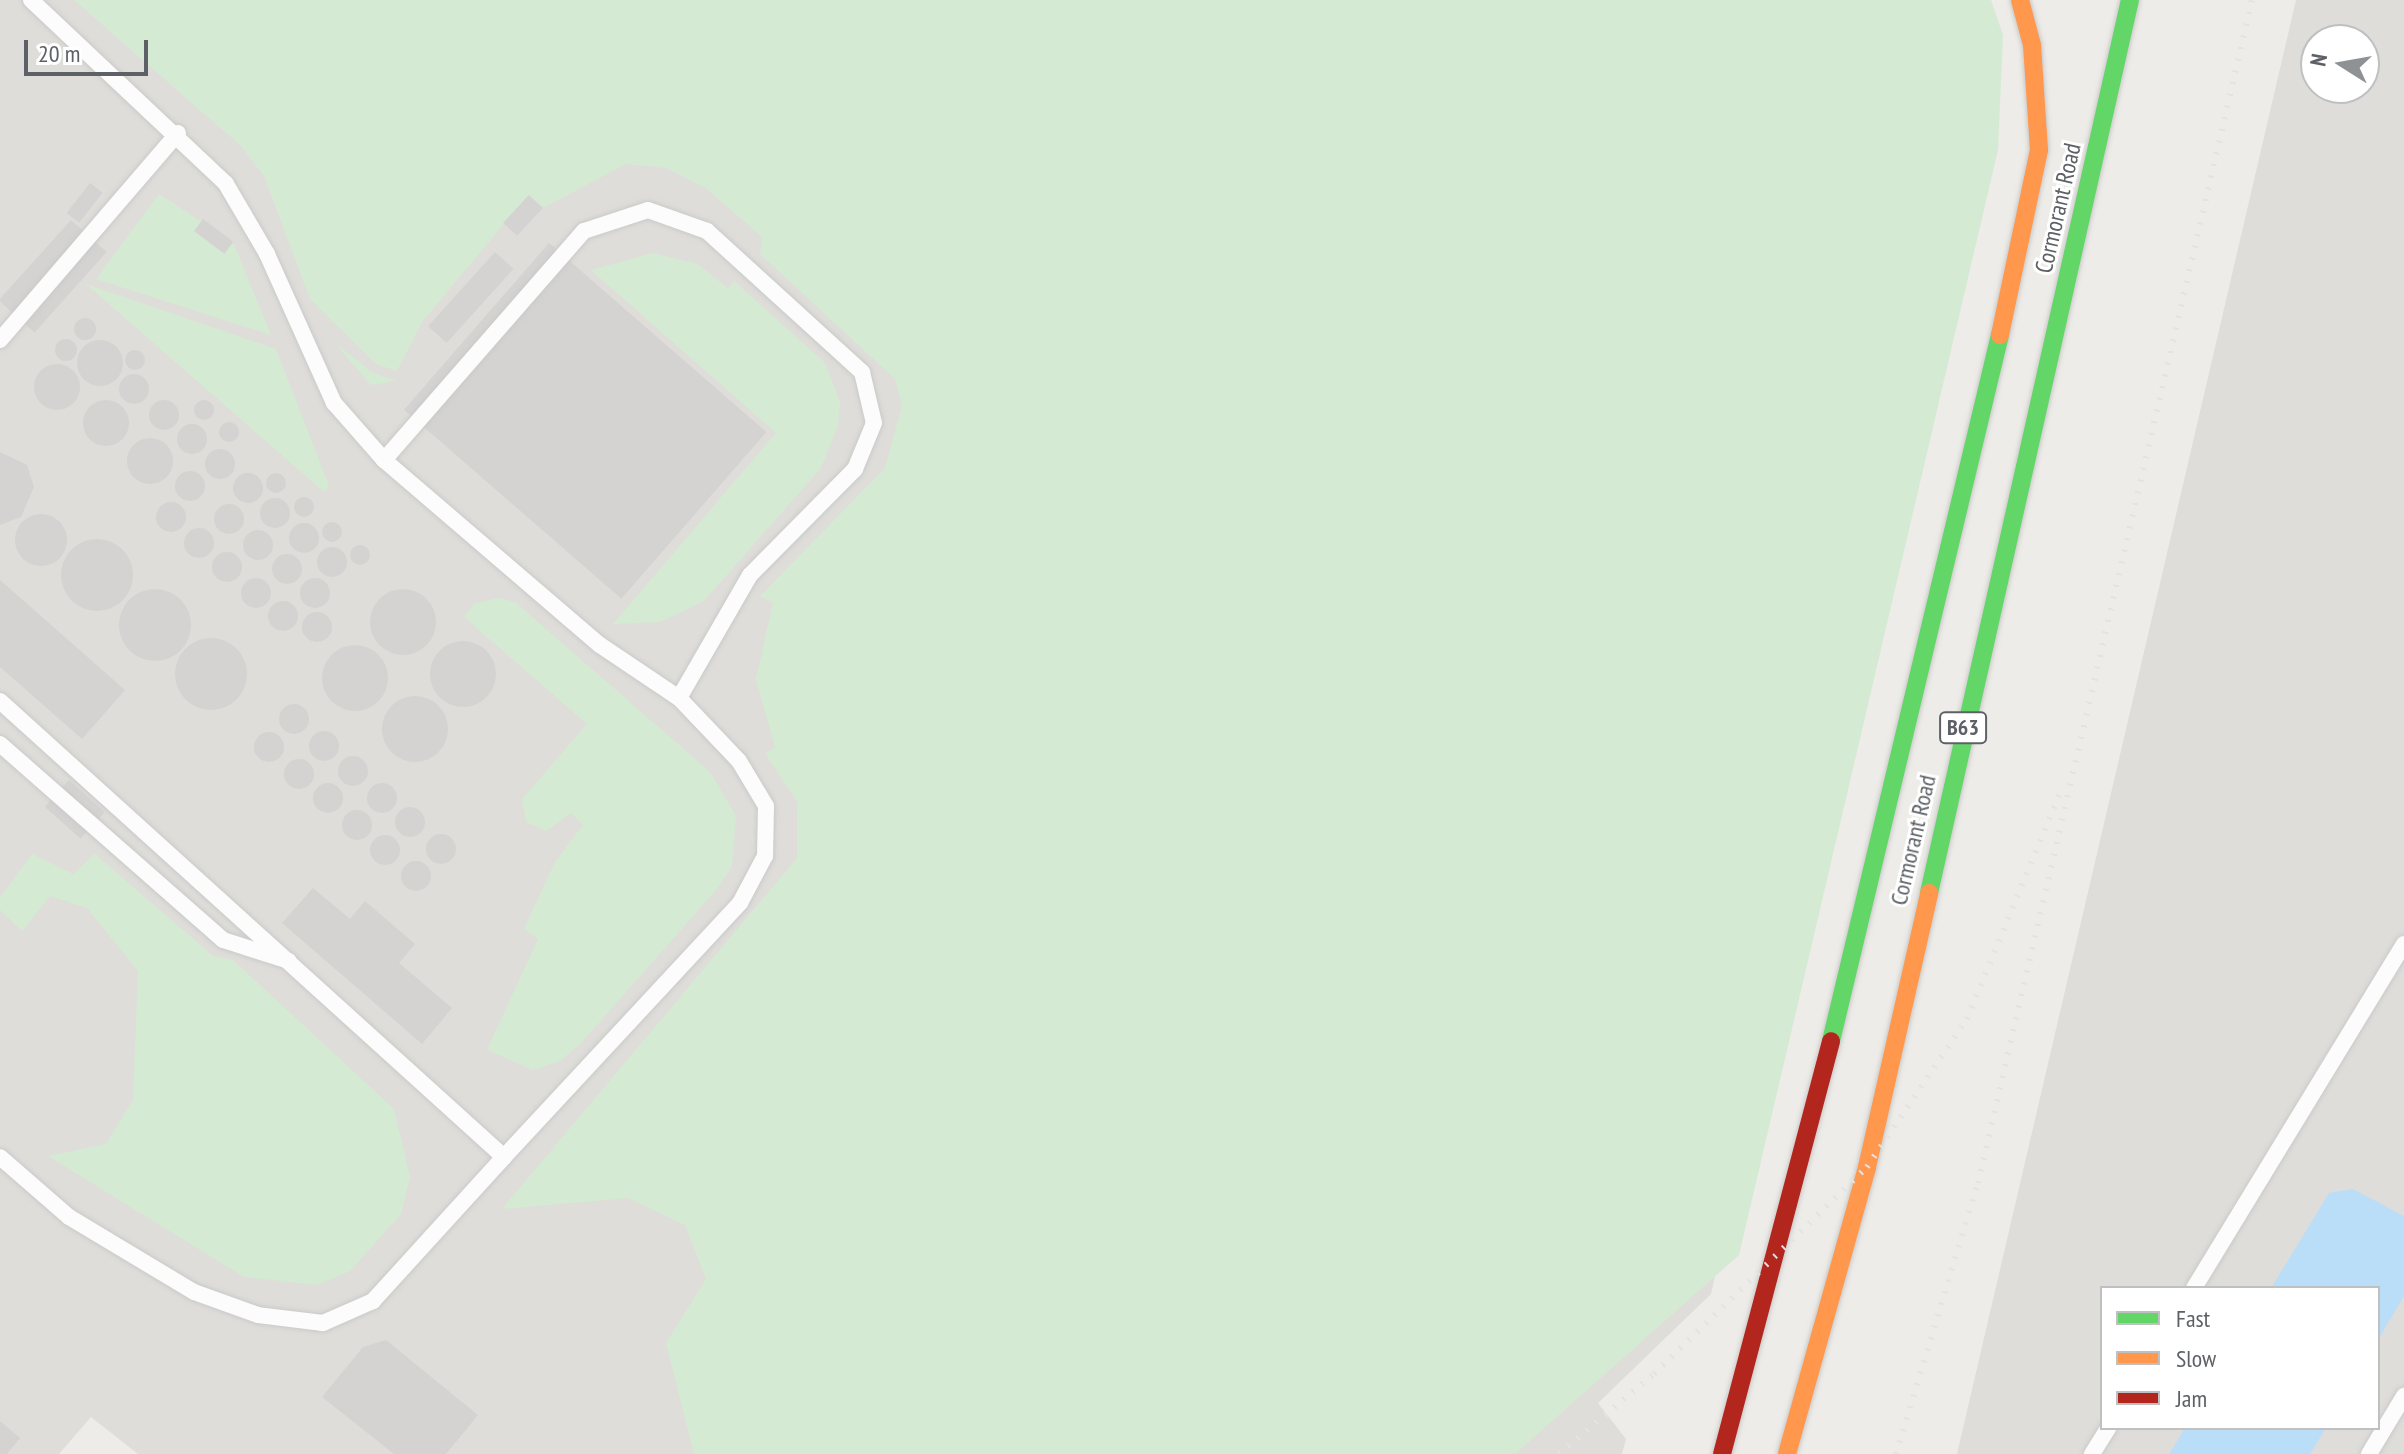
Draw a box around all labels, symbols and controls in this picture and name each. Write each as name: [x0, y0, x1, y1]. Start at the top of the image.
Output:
scale bar: [28, 24, 152, 74]
north arrow: [2300, 24, 2380, 104]
text: 20 m: [38, 38, 80, 69]
text: N: [2304, 51, 2333, 68]
street label: Cormorant Road: [2029, 140, 2087, 276]
road number: B63: [1939, 710, 1987, 746]
street label: Cormorant Road: [1884, 772, 1942, 908]
legend: [2100, 1286, 2380, 1430]
text: Fast: [2176, 1303, 2210, 1334]
text: Slow: [2176, 1343, 2216, 1374]
text: Jam: [2176, 1383, 2207, 1414]

